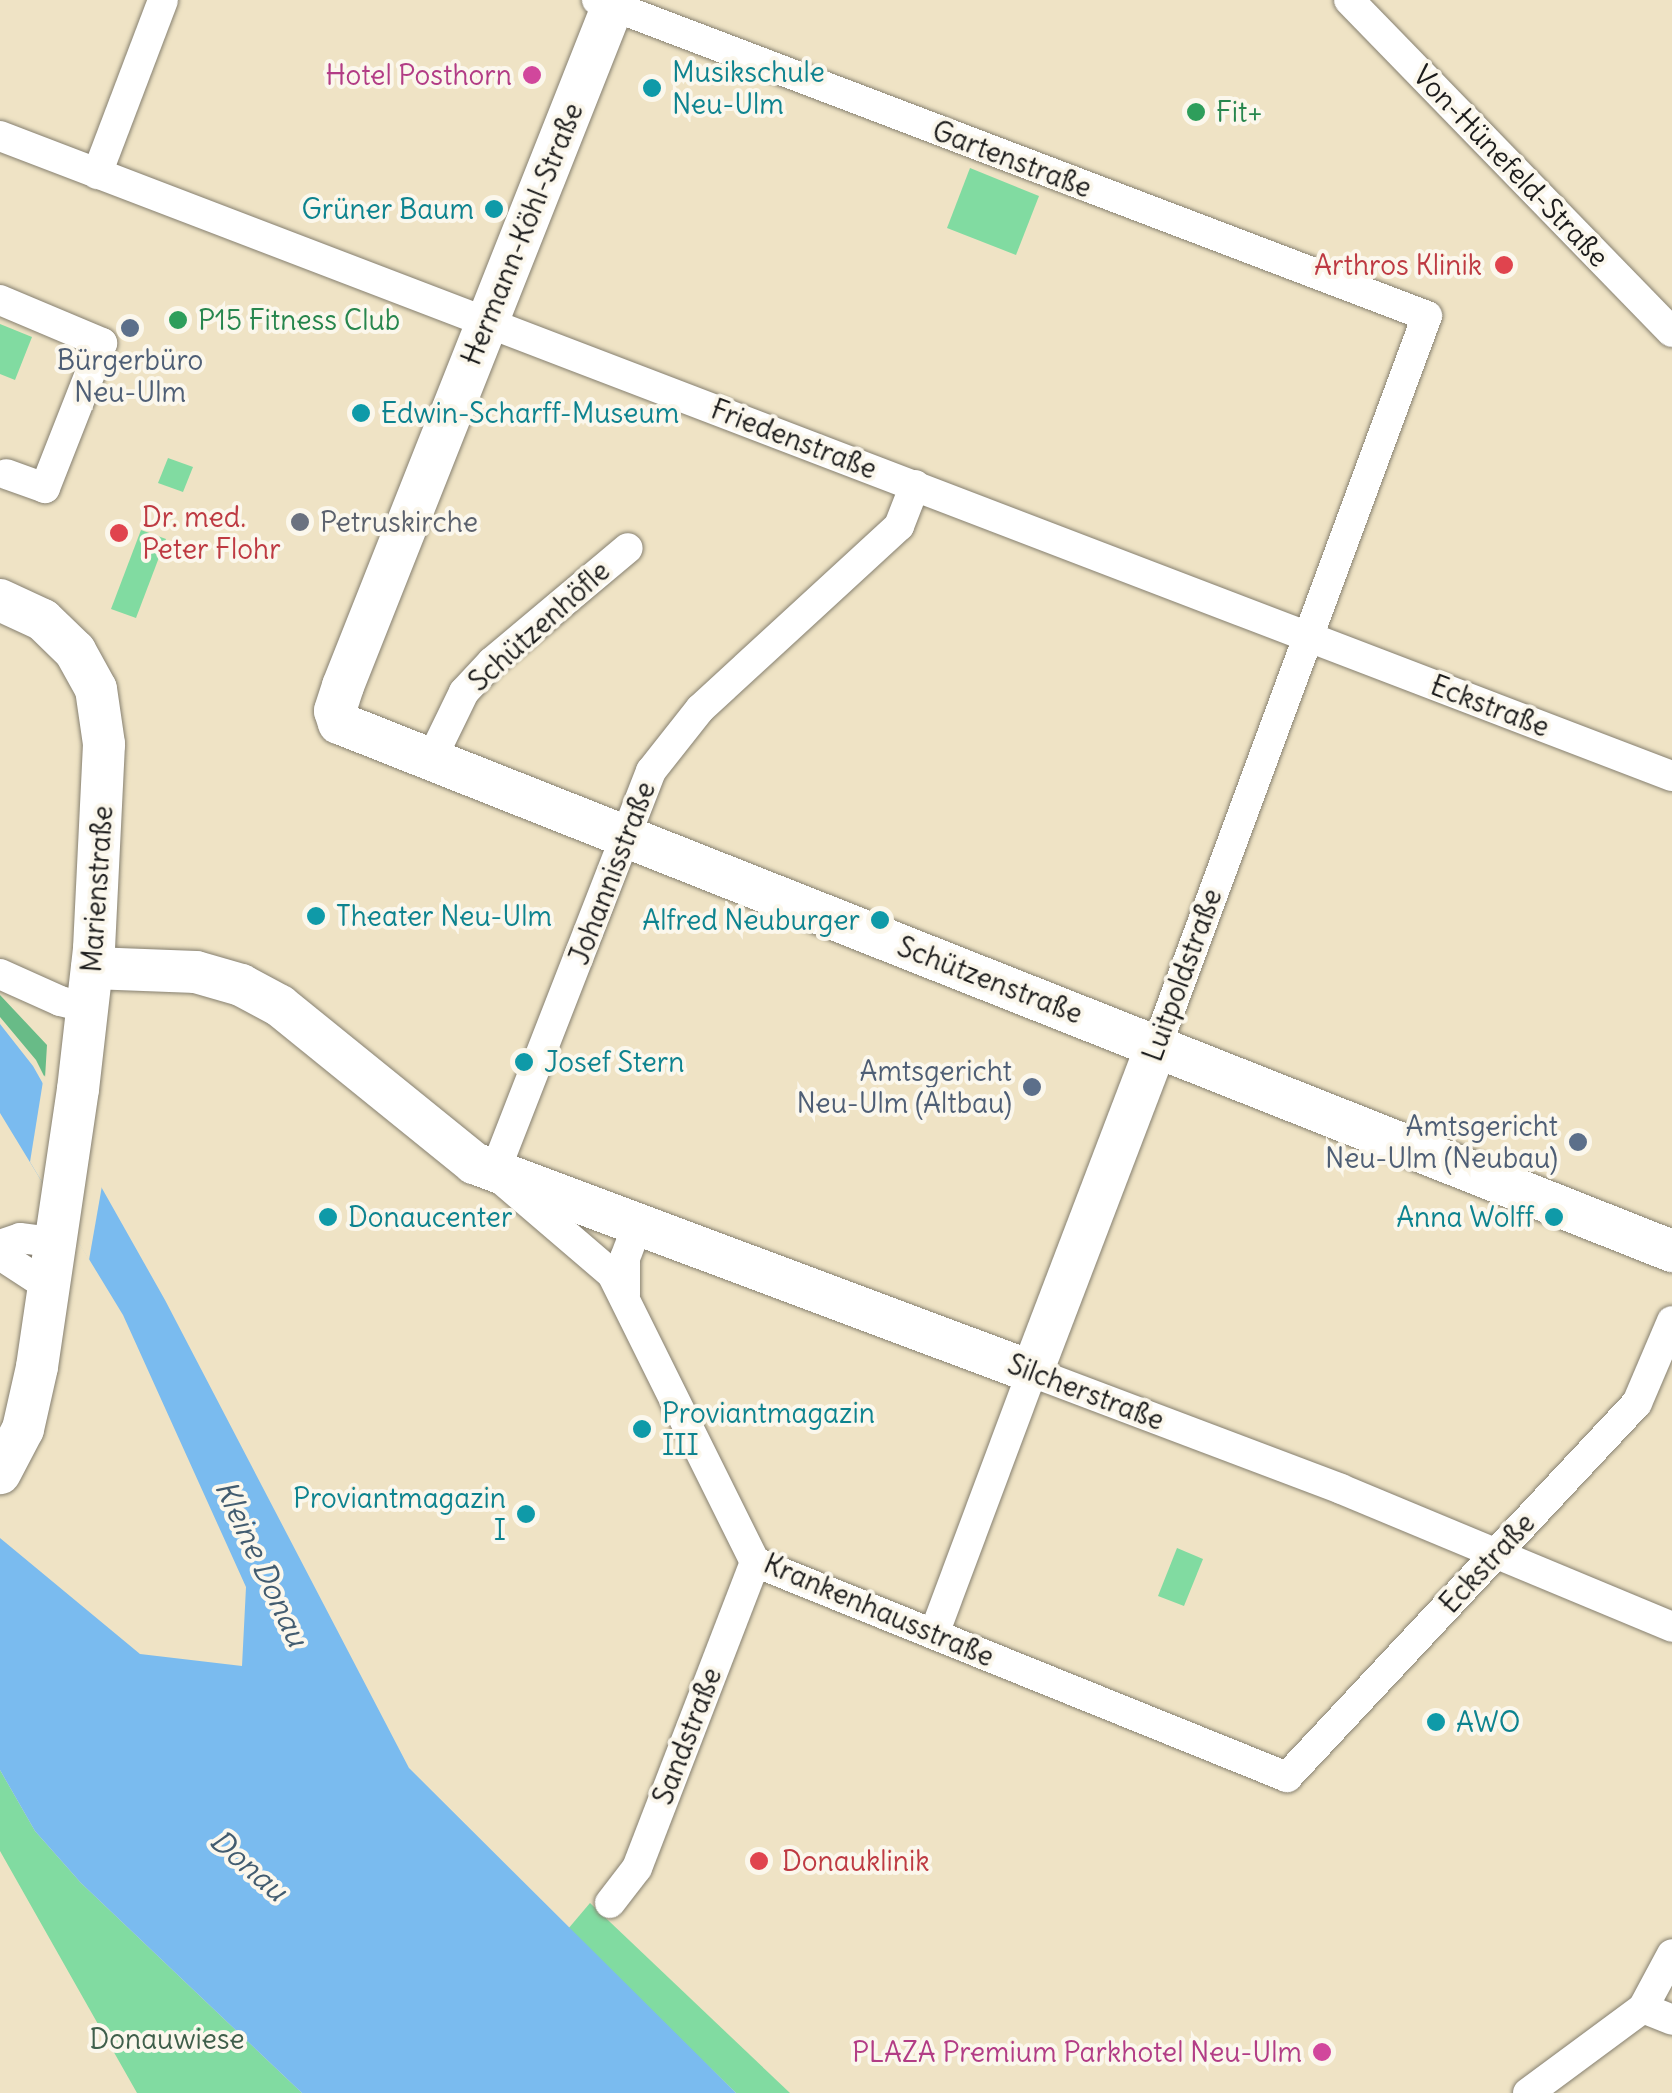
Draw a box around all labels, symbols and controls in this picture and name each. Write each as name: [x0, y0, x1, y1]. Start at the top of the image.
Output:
place label: Musikschule Neu-Ulm: [672, 55, 825, 121]
place label: Hotel Posthorn: [326, 58, 512, 92]
street label: Von-Hünefeld-Straße: [1406, 58, 1616, 274]
marker: Hotel Posthorn: [521, 64, 543, 86]
marker: Musikschule Neu-Ulm: [641, 77, 663, 99]
place label: Fit+: [1216, 95, 1262, 129]
street label: Hermann-Köhl-Straße: [454, 98, 590, 370]
marker: Fit+: [1185, 101, 1207, 123]
street label: Gartenstraße: [928, 113, 1096, 205]
place label: Grüner Baum: [302, 192, 474, 226]
marker: Grüner Baum: [483, 198, 505, 220]
place label: Arthros Klinik: [1314, 248, 1482, 282]
marker: Arthros Klinik: [1491, 252, 1517, 278]
place label: P15 Fitness Club: [198, 303, 400, 337]
marker: P15 Fitness Club: [167, 309, 189, 331]
marker: Bürgerbüro Neu-Ulm: [119, 317, 141, 339]
place label: Bürgerbüro Neu-Ulm: [57, 343, 203, 409]
street label: Friedenstraße: [706, 392, 882, 486]
place label: Edwin-Scharff-Museum: [381, 396, 679, 430]
marker: Edwin-Scharff-Museum: [350, 402, 372, 424]
place label: Dr. med. Peter Flohr: [142, 500, 281, 566]
place label: Petruskirche: [320, 505, 478, 539]
marker: Petruskirche: [289, 511, 311, 533]
marker: Dr. med. Peter Flohr: [106, 520, 132, 546]
street label: Schützenhöfle: [462, 554, 616, 698]
street label: Eckstraße: [1426, 668, 1554, 744]
street label: Johannisstraße: [562, 777, 662, 969]
street label: Marienstraße: [74, 804, 120, 974]
street label: Luitpoldstraße: [1135, 884, 1229, 1066]
place label: Theater Neu-Ulm: [336, 899, 552, 933]
place label: Alfred Neuburger: [642, 903, 860, 937]
marker: Theater Neu-Ulm: [305, 905, 327, 927]
marker: Alfred Neuburger: [869, 909, 891, 931]
street label: Schützenstraße: [893, 929, 1087, 1031]
place label: Josef Stern: [544, 1045, 685, 1079]
marker: Josef Stern: [513, 1051, 535, 1073]
place label: Amtsgericht Neu-Ulm (Altbau): [797, 1054, 1012, 1120]
marker: Amtsgericht Neu-Ulm (Altbau): [1021, 1076, 1043, 1098]
place label: Amtsgericht Neu-Ulm (Neubau): [1325, 1109, 1558, 1175]
marker: Amtsgericht Neu-Ulm (Neubau): [1567, 1131, 1589, 1153]
place label: Donaucenter: [348, 1200, 512, 1234]
place label: Anna Wolff: [1396, 1200, 1534, 1234]
marker: Donaucenter: [317, 1206, 339, 1228]
marker: Anna Wolff: [1543, 1206, 1565, 1228]
street label: Silcherstraße: [1003, 1347, 1169, 1437]
place label: Proviantmagazin III: [662, 1396, 875, 1462]
marker: Proviantmagazin III: [631, 1418, 653, 1440]
water label: Kleine Donau: [208, 1474, 316, 1652]
place label: Proviantmagazin I: [293, 1481, 506, 1547]
marker: Proviantmagazin I: [515, 1503, 537, 1525]
street label: Eckstraße: [1432, 1506, 1542, 1620]
street label: Krankenhausstraße: [759, 1546, 999, 1674]
street label: Sandstraße: [646, 1663, 728, 1809]
place label: AWO: [1456, 1705, 1520, 1739]
marker: AWO: [1425, 1711, 1447, 1733]
water label: Donau: [203, 1822, 295, 1908]
place label: Donauklinik: [782, 1844, 930, 1878]
marker: Donauklinik: [746, 1848, 772, 1874]
park label: Donauwiese: [89, 2022, 245, 2056]
place label: PLAZA Premium Parkhotel Neu-Ulm: [852, 2035, 1302, 2069]
marker: PLAZA Premium Parkhotel Neu-Ulm: [1311, 2041, 1333, 2063]

